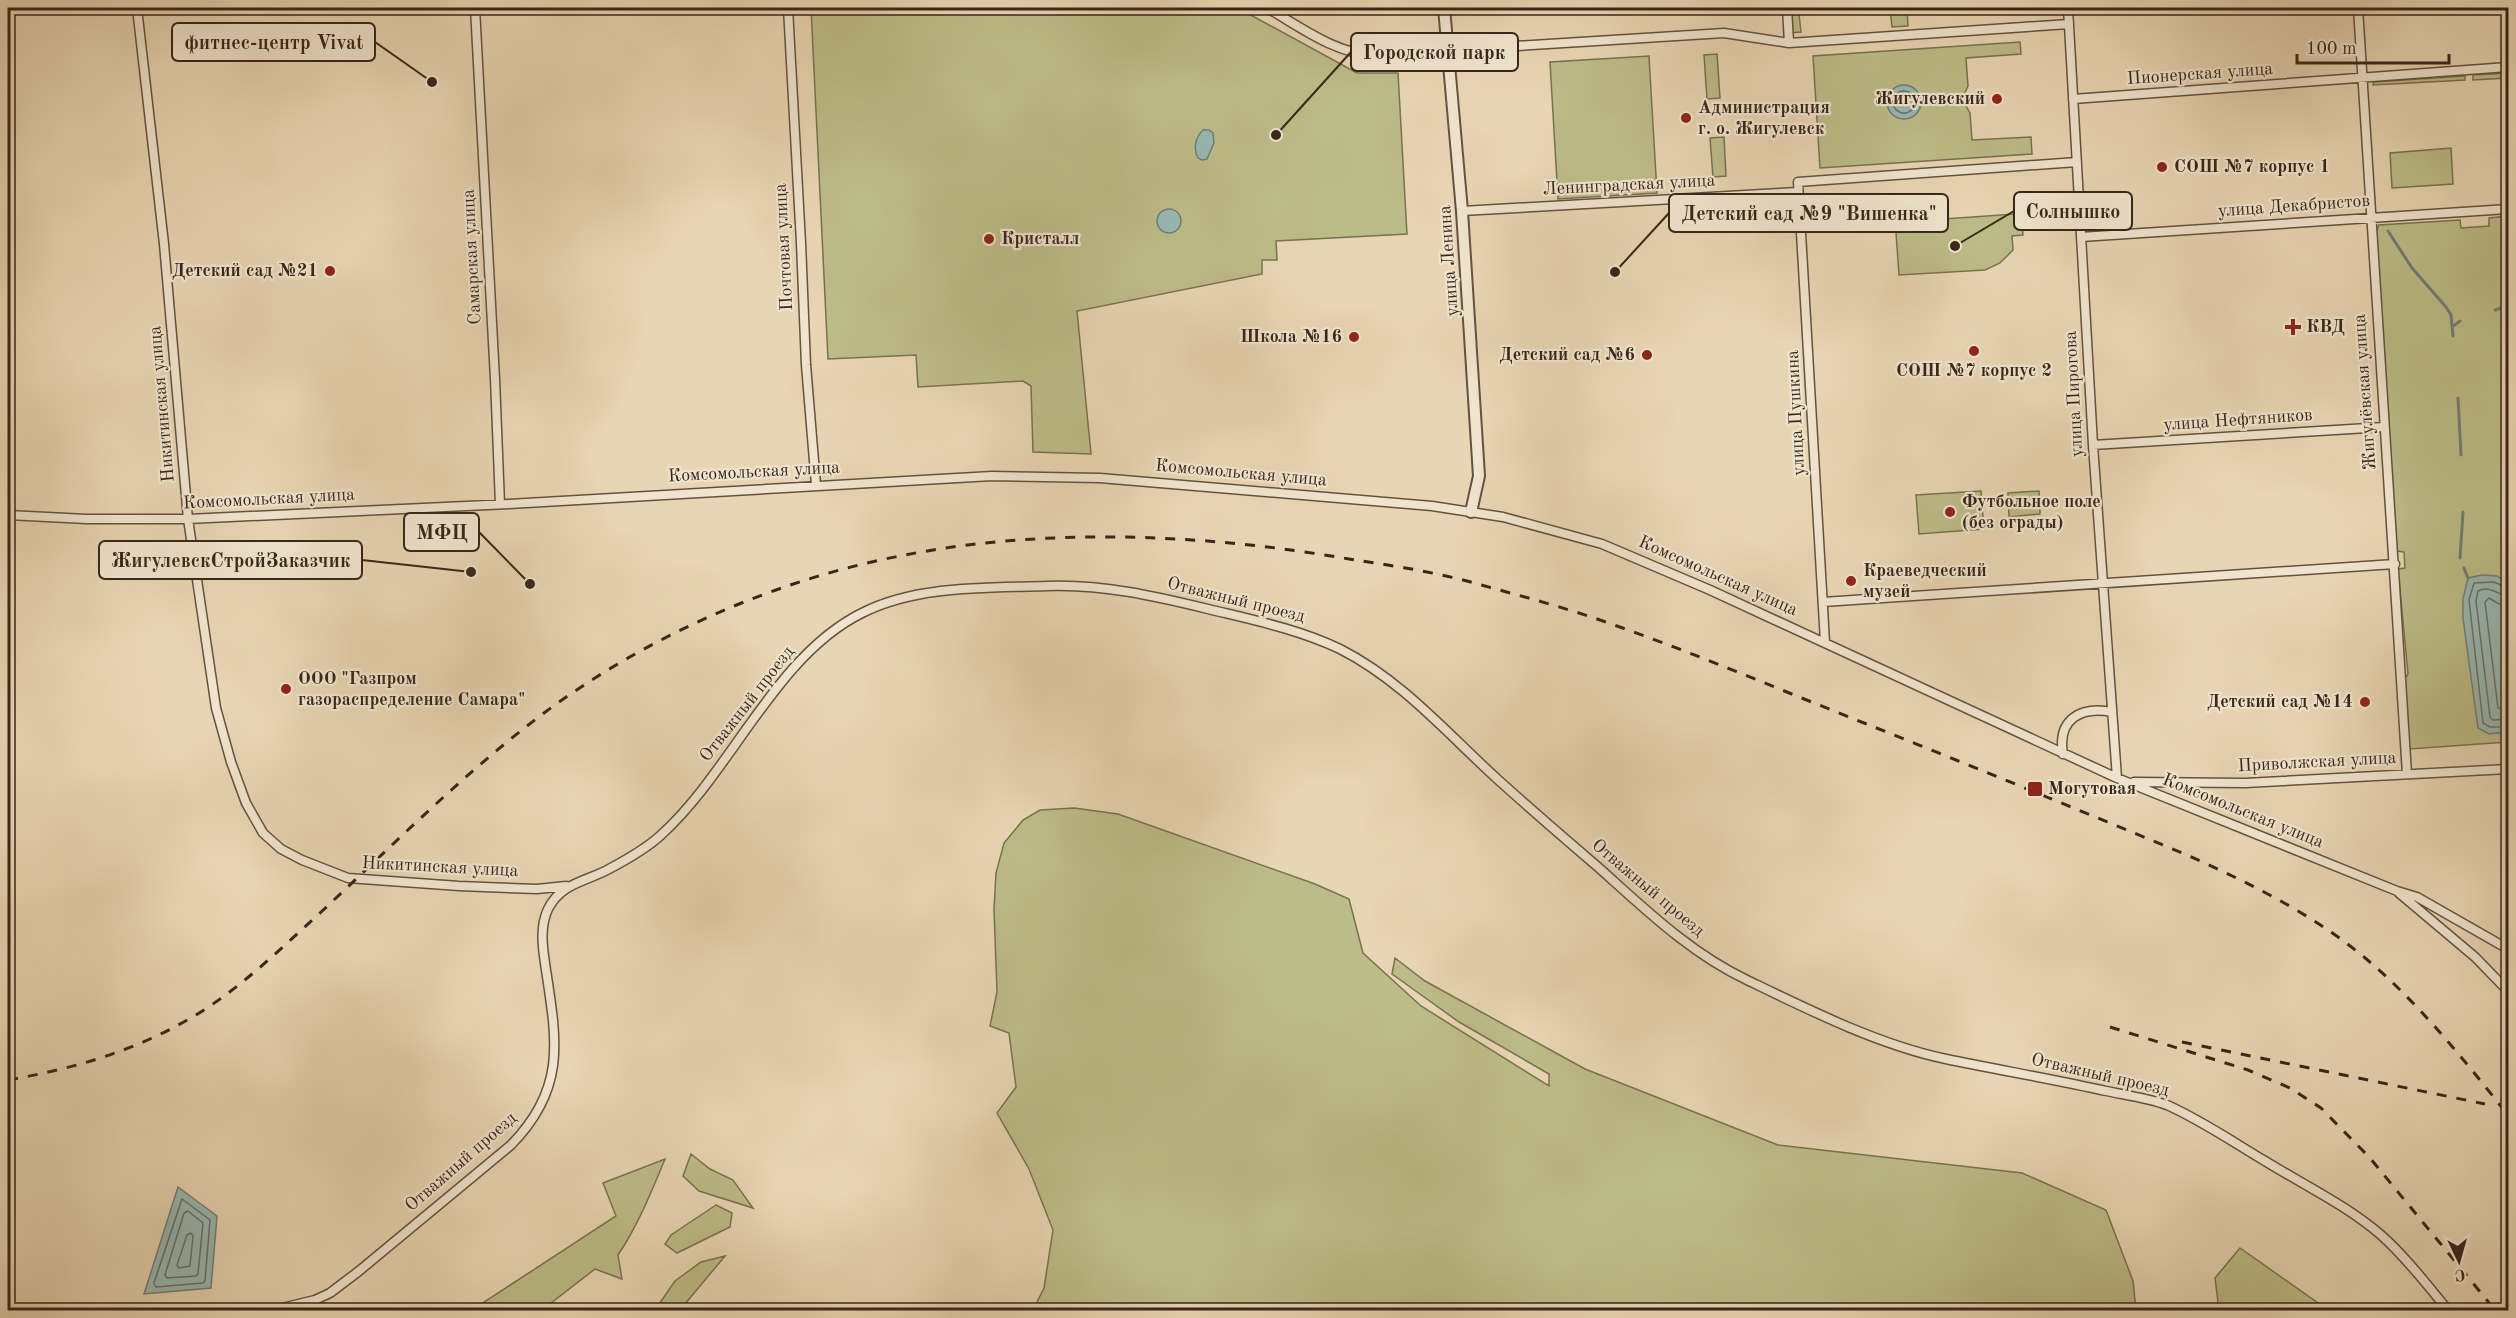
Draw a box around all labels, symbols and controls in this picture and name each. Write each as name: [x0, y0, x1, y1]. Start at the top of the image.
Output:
callout: фитнес-центр Vivat: [172, 23, 375, 61]
scale bar: [2297, 27, 2448, 65]
callout: Городской парк: [1351, 33, 1518, 71]
text: фитнес-центр Vivat: [185, 34, 363, 54]
text: 100 m: [2306, 40, 2357, 58]
text: Городской парк: [1363, 44, 1506, 64]
street label: Пионерская улица: [2126, 60, 2274, 88]
place label: Жигулевский: [1875, 90, 1985, 108]
marker: Жигулевский: [1990, 92, 2004, 106]
place label: Администрация г. о. Жигулевск: [1698, 99, 1830, 138]
marker: Администрация г. о. Жигулевск: [1679, 111, 1693, 125]
place label: СОШ №7 корпус 1: [2174, 158, 2330, 176]
marker: СОШ №7 корпус 1: [2155, 160, 2169, 174]
street label: Ленинградская улица: [1542, 171, 1716, 199]
street label: Почтовая улица: [772, 183, 796, 311]
street label: Самарская улица: [459, 189, 485, 325]
callout: Солнышко: [2014, 192, 2132, 230]
street label: улица Декабристов: [2217, 192, 2371, 220]
callout: Детский сад №9 "Вишенка": [1669, 194, 1948, 232]
text: Солнышко: [2026, 203, 2120, 223]
street label: улица Ленина: [1436, 205, 1462, 317]
text: Детский сад №9 "Вишенка": [1681, 205, 1937, 225]
place label: Кристалл: [1001, 230, 1079, 248]
marker: Кристалл: [982, 232, 996, 246]
place label: Детский сад №21: [172, 262, 318, 280]
marker: Детский сад №21: [323, 264, 337, 278]
street label: Жигулёвская улица: [2351, 313, 2379, 471]
marker: КВД: [2284, 318, 2302, 336]
place label: КВД: [2306, 318, 2345, 336]
street label: Никитинская улица: [146, 325, 178, 483]
place label: Школа №16: [1240, 328, 1342, 346]
marker: Школа №16: [1347, 330, 1361, 344]
street label: улица Пирогова: [2062, 330, 2086, 458]
marker: СОШ №7 корпус 2: [1967, 344, 1981, 358]
place label: Детский сад №6: [1499, 346, 1635, 364]
marker: Детский сад №6: [1640, 348, 1654, 362]
street label: улица Пушкина: [1784, 350, 1808, 476]
place label: СОШ №7 корпус 2: [1896, 362, 2052, 380]
street label: улица Нефтяников: [2163, 406, 2313, 435]
street label: Комсомольская улица: [1154, 457, 1328, 489]
street label: Комсомольская улица: [668, 459, 841, 485]
street label: Комсомольская улица: [183, 486, 356, 512]
place label: Футбольное поле (без ограды): [1962, 493, 2101, 532]
marker: Футбольное поле (без ограды): [1943, 505, 1957, 519]
callout: МФЦ: [404, 513, 479, 551]
text: МФЦ: [416, 524, 468, 544]
street label: Комсомольская улица: [1636, 533, 1800, 619]
callout: ЖигулевскСтройЗаказчик: [99, 541, 362, 579]
text: ЖигулевскСтройЗаказчик: [112, 552, 351, 572]
place label: Краеведческий музей: [1863, 562, 1987, 601]
street label: Отважный проезд: [1165, 574, 1307, 626]
marker: Краеведческий музей: [1844, 574, 1858, 588]
street label: Отважный проезд: [696, 643, 798, 765]
place label: ООО "Газпром газораспределение Самара": [298, 670, 525, 709]
marker: ООО "Газпром газораспределение Самара": [279, 682, 293, 696]
place label: Детский сад №14: [2207, 693, 2353, 711]
marker: Детский сад №14: [2358, 695, 2372, 709]
street label: Приволжская улица: [2237, 749, 2397, 775]
street label: Комсомольская улица: [2160, 770, 2326, 852]
marker: Могутовая: [2026, 780, 2044, 798]
place label: Могутовая: [2048, 780, 2136, 798]
street label: Отважный проезд: [1588, 836, 1708, 940]
street label: Никитинская улица: [361, 854, 519, 880]
street label: Отважный проезд: [2029, 1050, 2171, 1100]
street label: Отважный проезд: [402, 1109, 520, 1215]
north arrow: [2429, 1231, 2489, 1291]
text: С: [2454, 1266, 2466, 1282]

